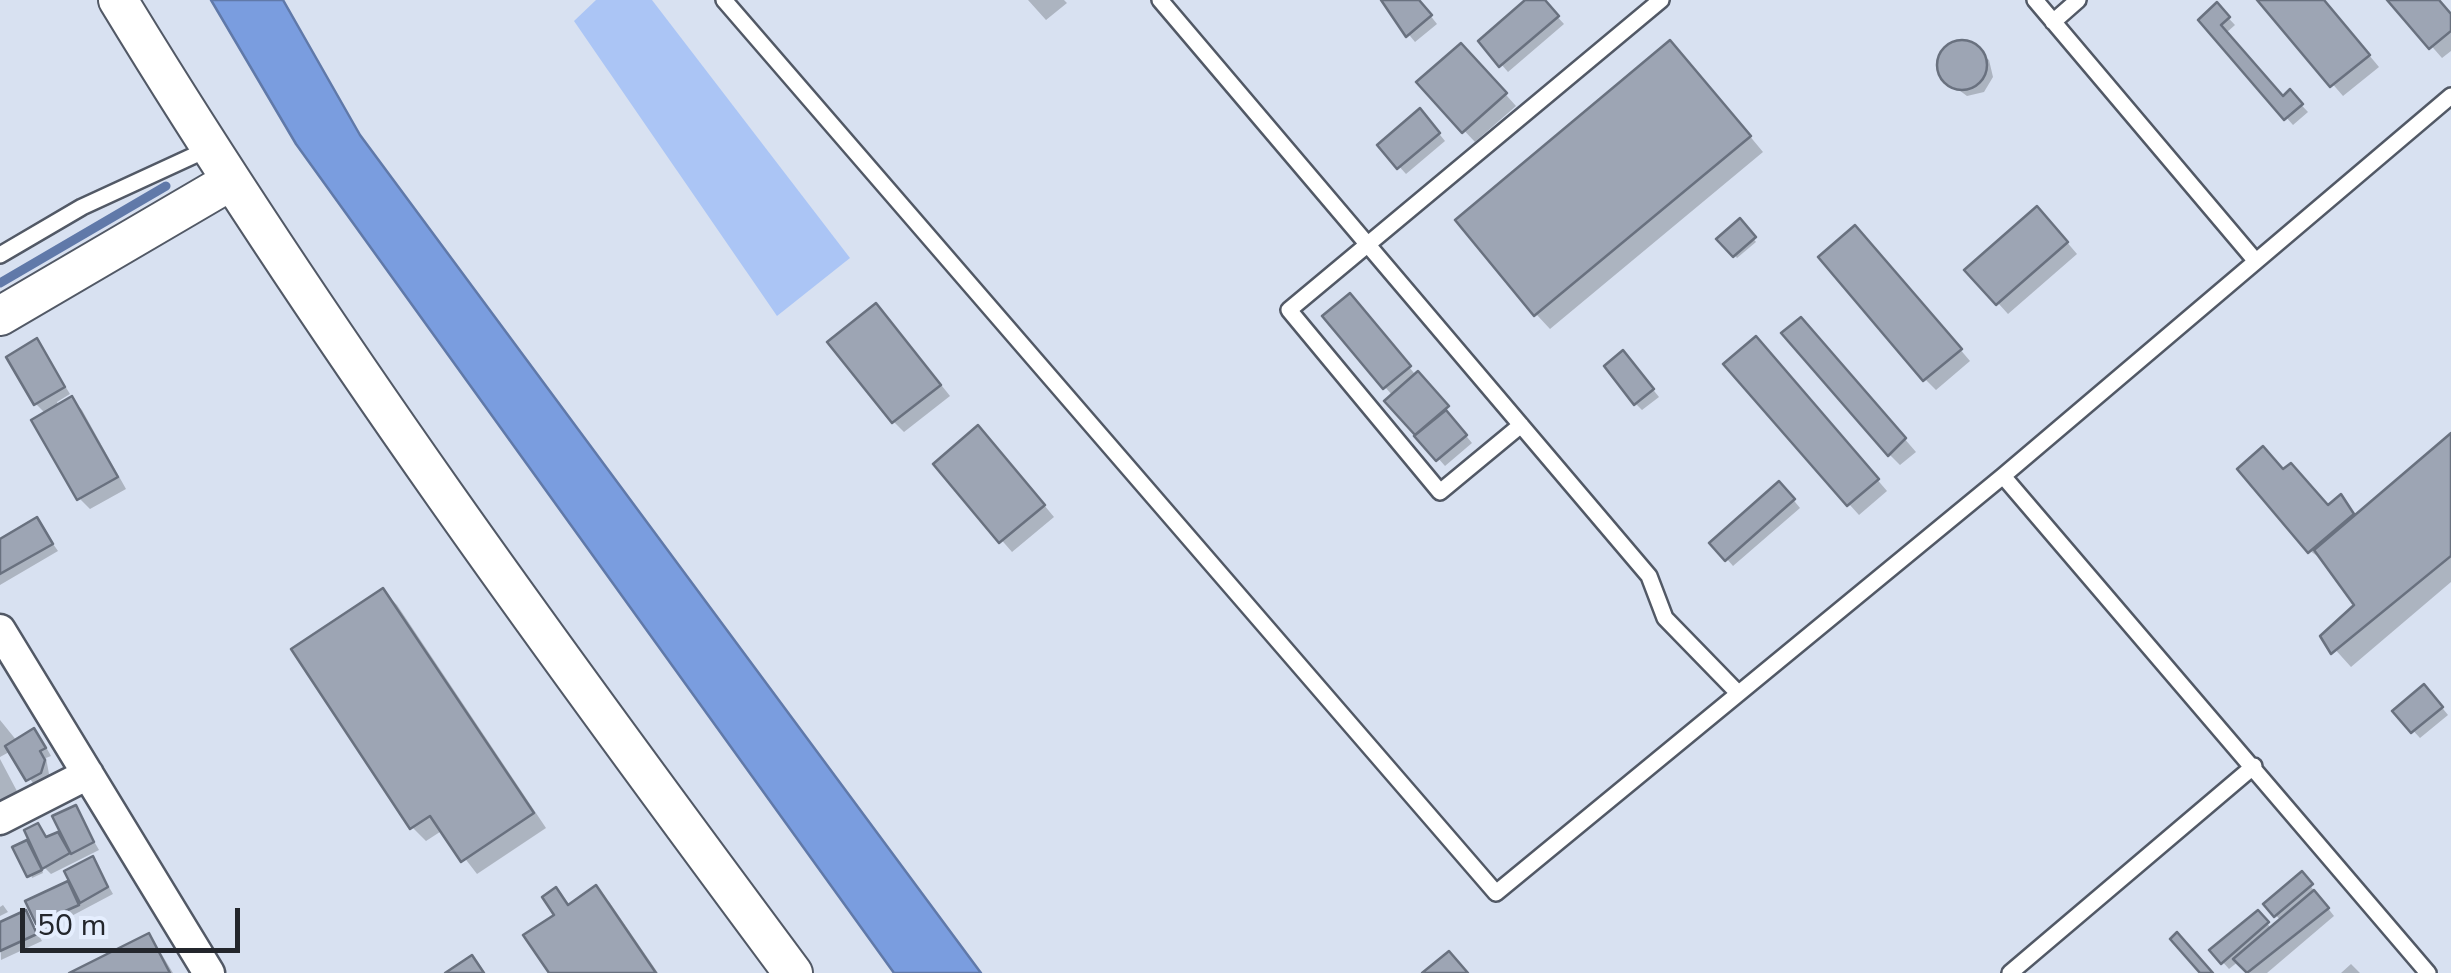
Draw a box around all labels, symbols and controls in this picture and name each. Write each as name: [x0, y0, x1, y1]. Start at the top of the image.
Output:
scale bar: [25, 888, 245, 950]
text: 50 m: [37, 905, 106, 946]

